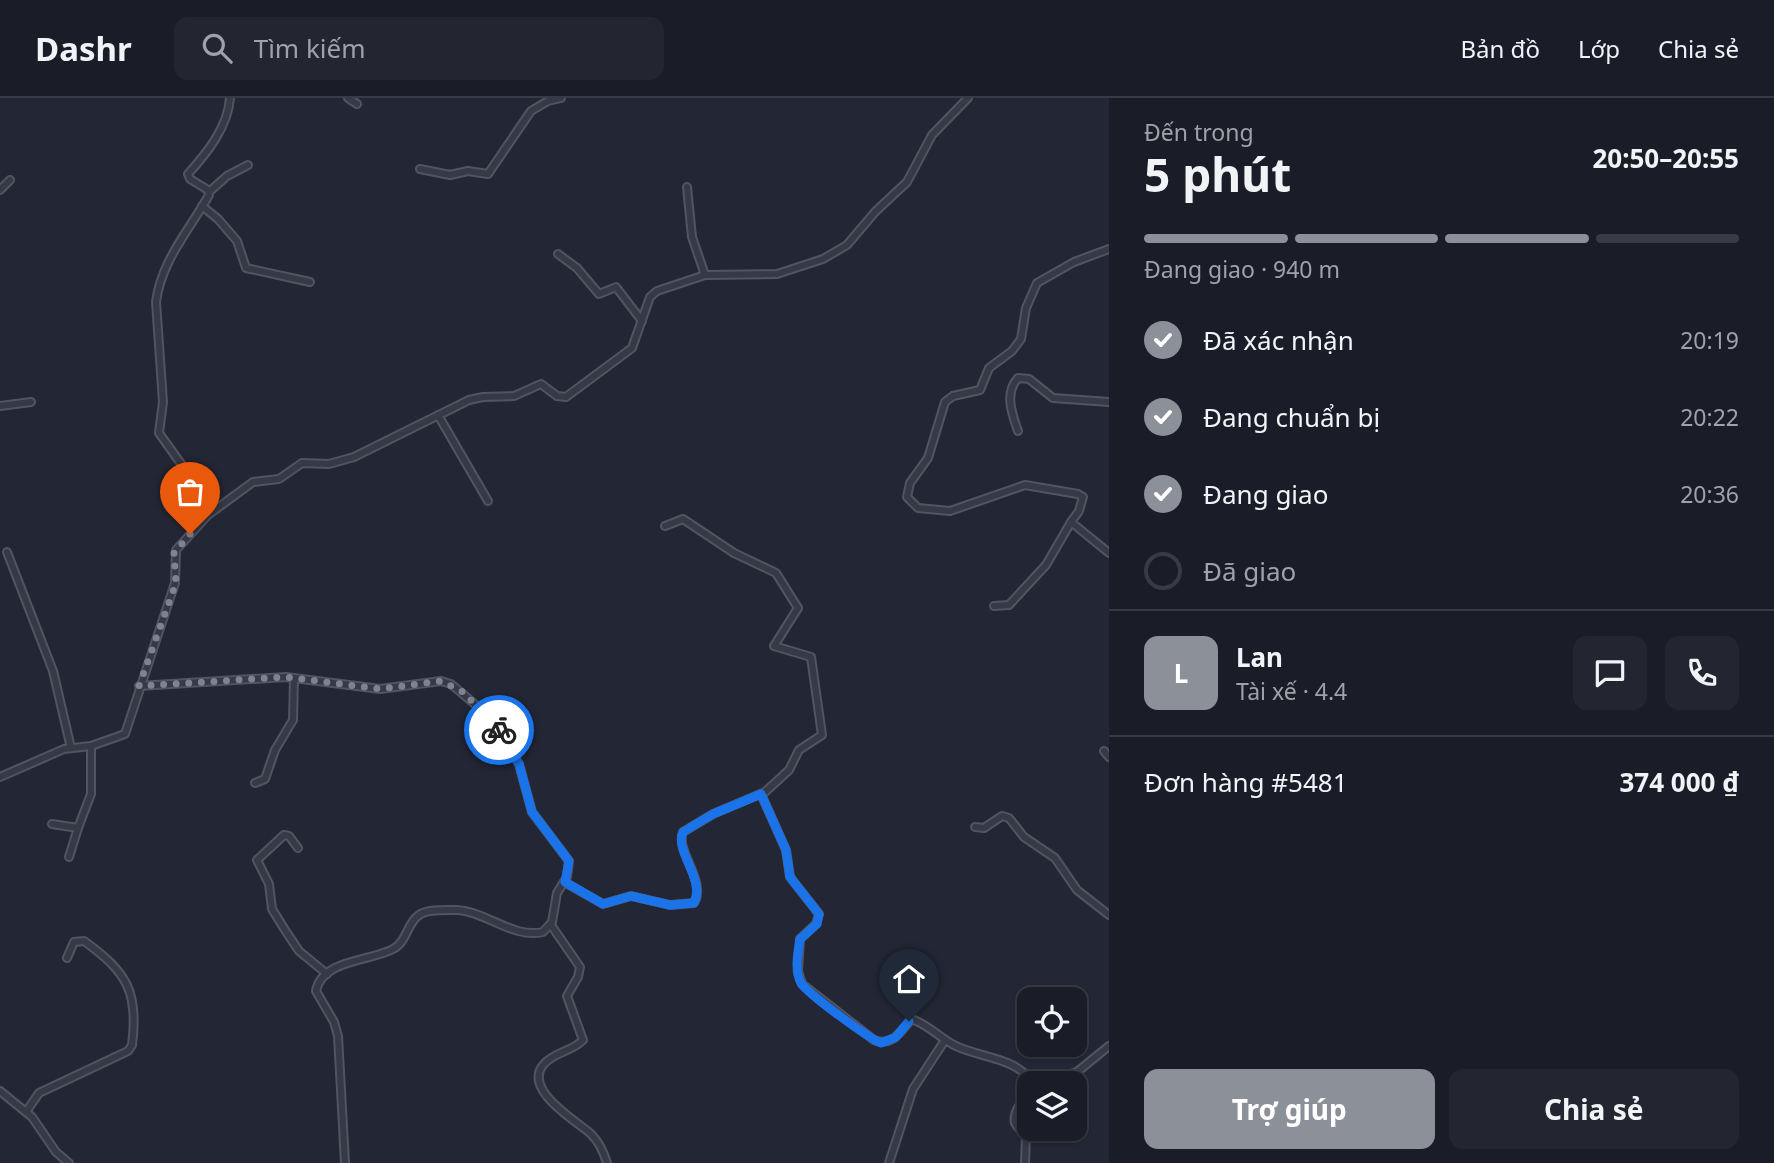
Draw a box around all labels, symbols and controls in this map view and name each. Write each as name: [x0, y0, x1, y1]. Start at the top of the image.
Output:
search box: [174, 17, 664, 80]
text: Dashr: [35, 26, 132, 71]
icon: search: [198, 29, 236, 67]
text: Tìm kiếm: [254, 30, 366, 66]
text: Bản đồ: [1460, 32, 1540, 65]
text: Lớp: [1578, 32, 1620, 65]
text: Chia sẻ: [1658, 32, 1739, 65]
text: Đến trong: [1144, 116, 1254, 148]
text: 20:50–20:55: [1592, 140, 1739, 176]
text: 5 phút: [1144, 143, 1291, 205]
text: Đang giao · 940 m: [1144, 253, 1340, 285]
icon: check: [1144, 321, 1182, 359]
text: Đã xác nhận: [1203, 322, 1354, 358]
text: 20:19: [1680, 324, 1739, 356]
icon: check: [1144, 398, 1182, 436]
text: Đang chuẩn bị: [1203, 399, 1380, 435]
text: 20:22: [1680, 401, 1739, 433]
pin: [160, 462, 220, 534]
icon: bag: [171, 473, 209, 511]
icon: check: [1144, 475, 1182, 513]
text: Đang giao: [1203, 476, 1328, 512]
text: 20:36: [1680, 478, 1739, 510]
text: Đã giao: [1203, 553, 1296, 589]
button: chat: [1573, 636, 1647, 710]
button: phone: [1665, 636, 1739, 710]
text: Lan: [1236, 639, 1283, 675]
text: L: [1174, 655, 1188, 691]
text: Tài xế · 4.4: [1236, 675, 1347, 707]
courier: [464, 695, 534, 765]
icon: bike: [480, 711, 518, 749]
text: Đơn hàng #5481: [1144, 764, 1348, 800]
text: 374 000 ₫: [1619, 764, 1739, 800]
pin: [879, 949, 939, 1021]
icon: home: [890, 960, 928, 998]
map controls: [1017, 987, 1087, 1141]
button: locate: [1017, 987, 1087, 1057]
button: Trợ giúp: [1144, 1069, 1435, 1149]
button: Chia sẻ: [1449, 1069, 1739, 1149]
button: layers: [1017, 1071, 1087, 1141]

